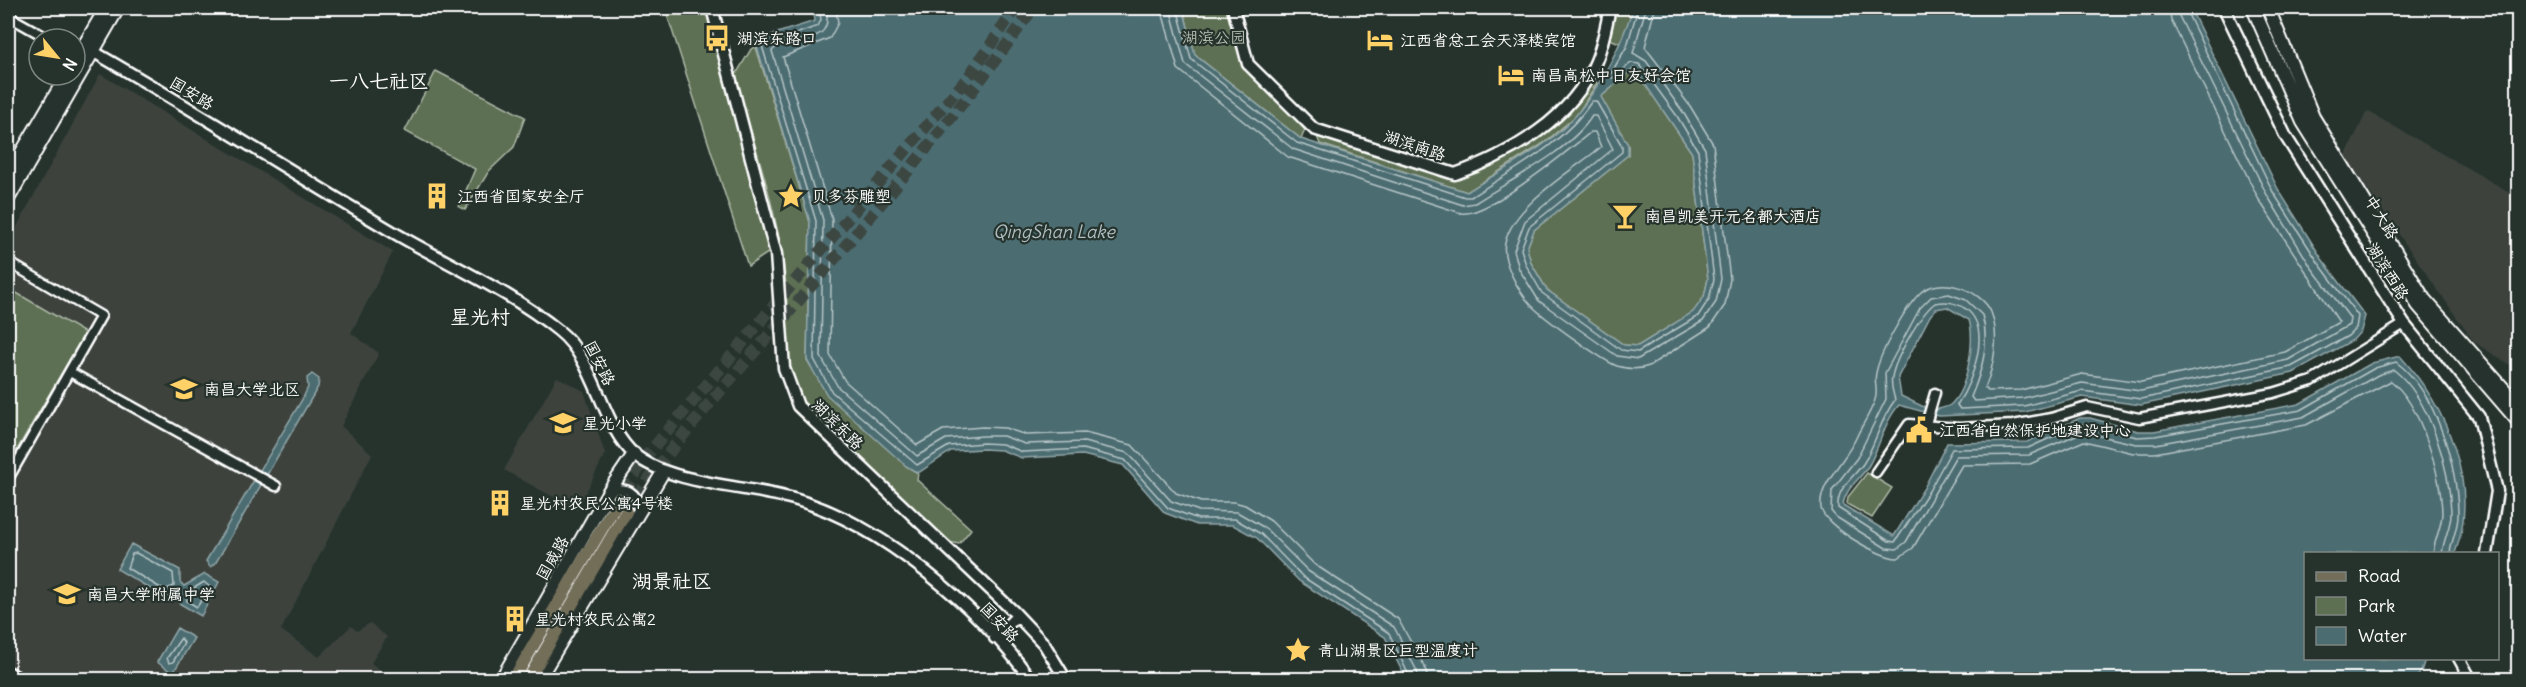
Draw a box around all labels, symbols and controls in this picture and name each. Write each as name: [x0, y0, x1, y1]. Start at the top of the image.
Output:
bus stop icon: 湖滨东路口: [702, 23, 732, 53]
hotel icon: 江西省总工会天泽楼宾馆: [1365, 25, 1395, 55]
north arrow: [27, 27, 87, 87]
park label: 湖滨公园: [1182, 27, 1246, 47]
place label: 湖滨东路口: [737, 28, 817, 48]
place label: 江西省总工会天泽楼宾馆: [1400, 30, 1576, 50]
text: N: [59, 55, 81, 74]
hotel icon: 南昌高松中日友好会馆: [1496, 60, 1526, 90]
place label: 南昌高松中日友好会馆: [1531, 65, 1691, 85]
district label: 一八七社区: [329, 68, 429, 93]
street label: 国安路: [166, 72, 218, 114]
street label: 湖滨南路: [1381, 126, 1449, 164]
building icon: 江西省国家安全厅: [422, 181, 452, 211]
place icon: 贝多芬雕塑: [776, 181, 806, 211]
place label: 江西省国家安全厅: [457, 186, 585, 206]
place label: 贝多芬雕塑: [811, 186, 891, 206]
street label: 中大路: [2361, 191, 2403, 243]
bar icon: 南昌凯美开元名都大酒店: [1610, 201, 1640, 231]
place label: 南昌凯美开元名都大酒店: [1645, 206, 1821, 226]
water label: QingShan Lake: [993, 220, 1116, 243]
street label: 湖滨西路: [2363, 239, 2413, 303]
district label: 星光村: [450, 304, 510, 329]
street label: 国安路: [580, 337, 620, 389]
school or university icon: 南昌大学北区: [169, 374, 199, 404]
place label: 南昌大学北区: [204, 379, 300, 399]
street label: 湖滨东路: [808, 395, 868, 453]
school or university icon: 星光小学: [548, 408, 578, 438]
place label: 星光小学: [583, 413, 647, 433]
public building icon: 江西省自然保护地建设中心: [1904, 415, 1934, 445]
place label: 江西省自然保护地建设中心: [1939, 420, 2131, 440]
building icon: 星光村农民公寓4号楼: [485, 488, 515, 518]
place label: 星光村农民公寓4号楼: [520, 493, 673, 513]
street label: 国威路: [531, 532, 573, 584]
legend: [2304, 552, 2499, 660]
text: Road: [2358, 564, 2401, 587]
district label: 湖景社区: [632, 568, 712, 593]
school or university icon: 南昌大学附属中学: [52, 579, 82, 609]
place label: 南昌大学附属中学: [87, 584, 215, 604]
text: Park: [2358, 594, 2395, 617]
street label: 国安路: [976, 598, 1024, 646]
building icon: 星光村农民公寓2: [500, 604, 530, 634]
place label: 星光村农民公寓2: [535, 609, 656, 629]
text: Water: [2358, 624, 2408, 647]
place icon: 青山湖景区巨型温度计: [1283, 635, 1313, 665]
place label: 青山湖景区巨型温度计: [1318, 640, 1478, 660]

